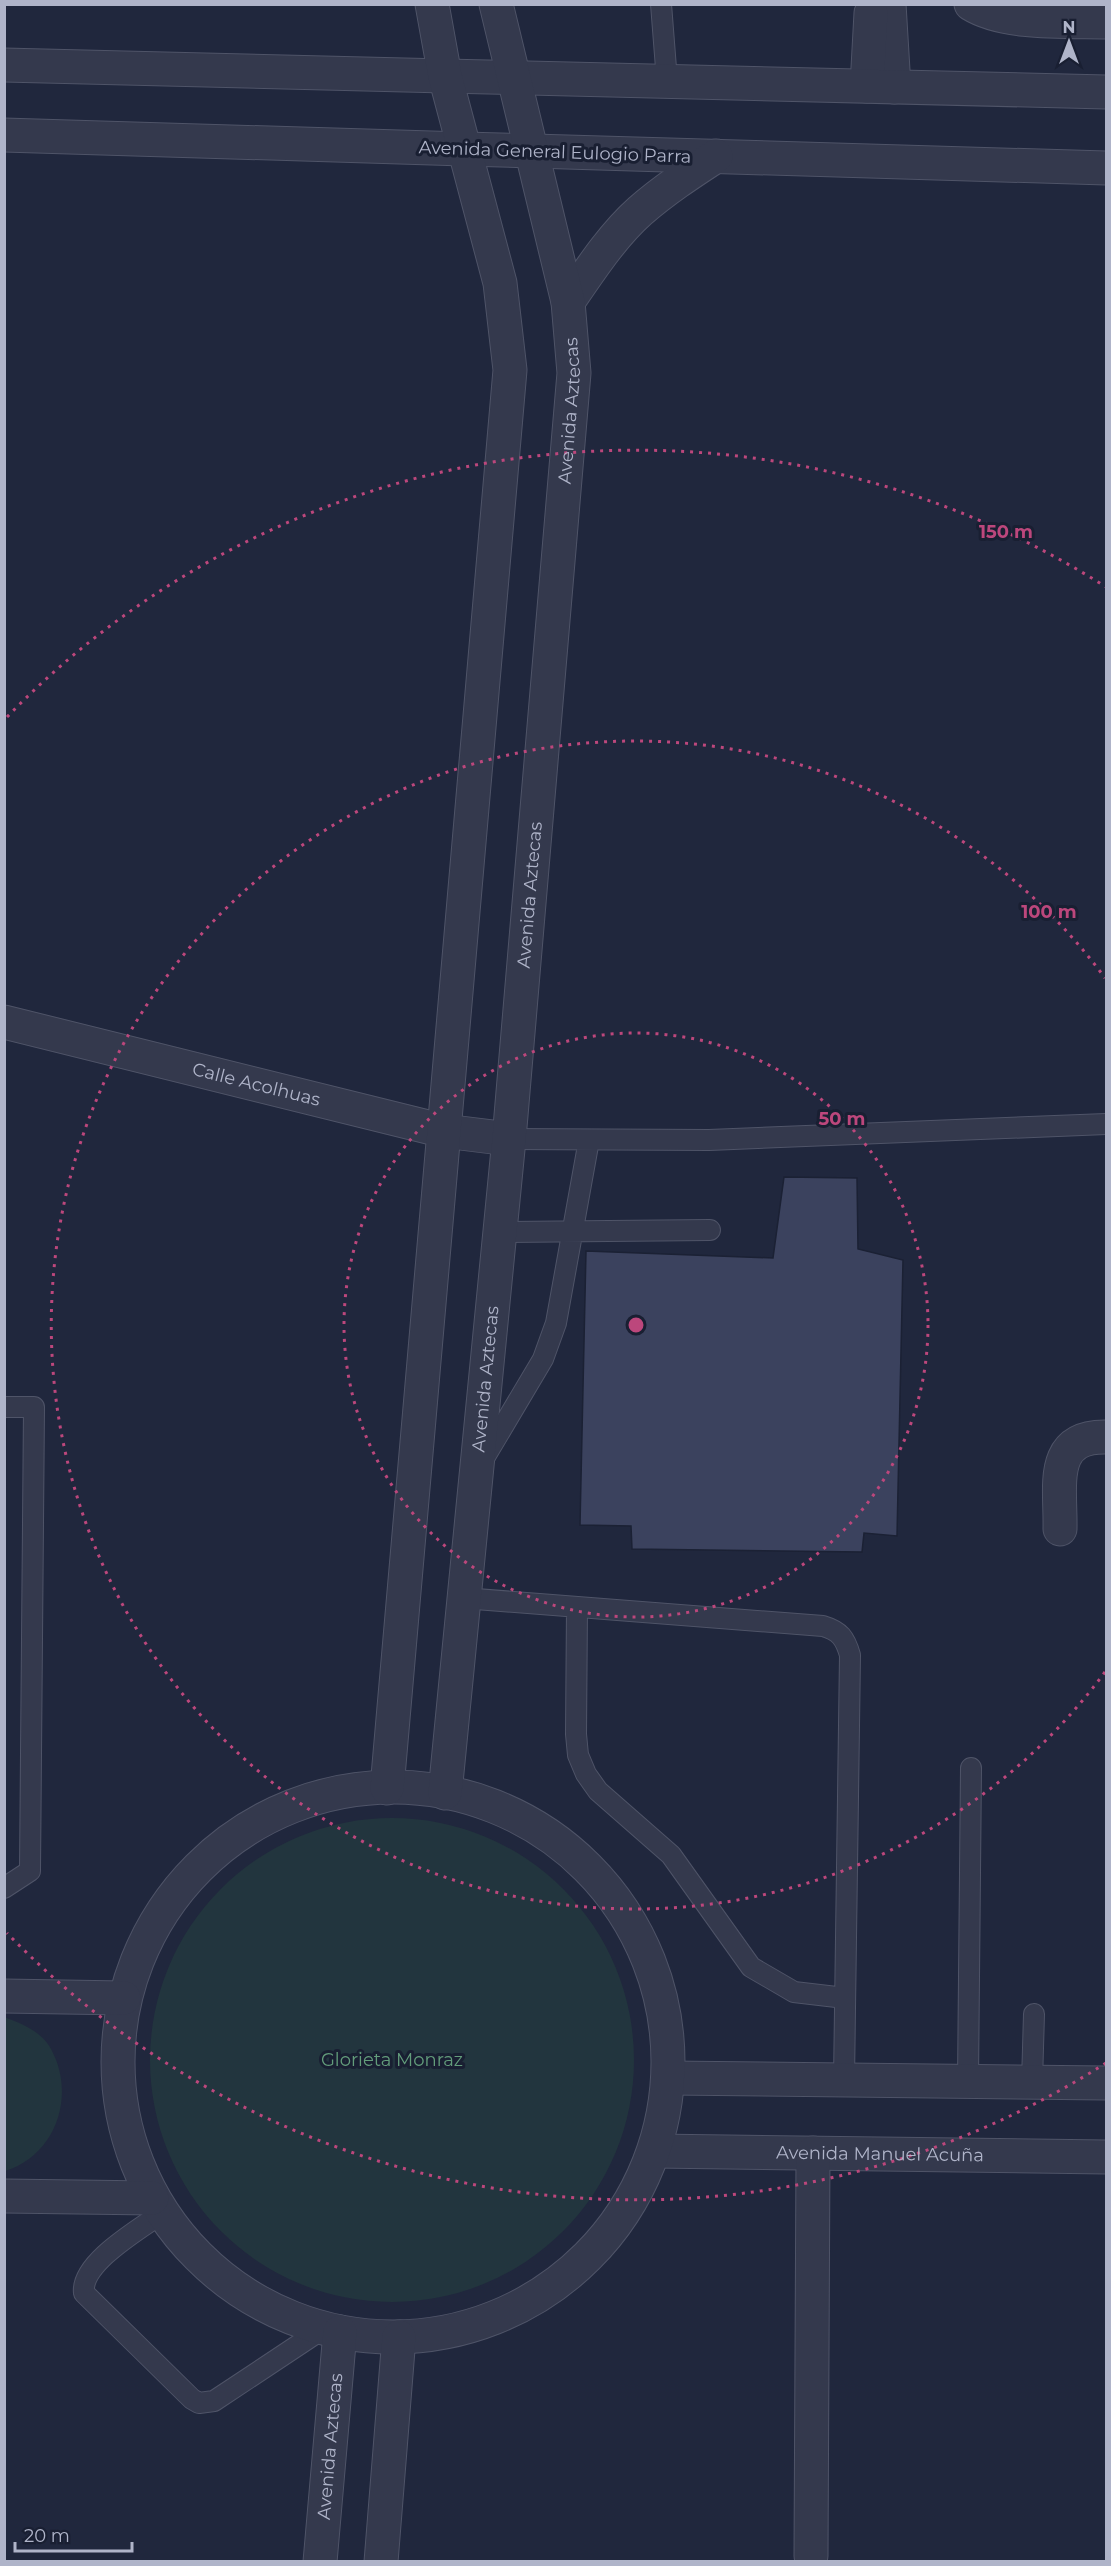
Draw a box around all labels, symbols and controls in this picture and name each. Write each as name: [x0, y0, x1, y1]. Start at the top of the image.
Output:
north arrow: [1039, 12, 1099, 72]
text: N: [1063, 18, 1075, 37]
street label: Avenida General Eulogio Parra: [418, 136, 692, 168]
street label: Avenida Aztecas: [554, 336, 585, 485]
text: 150 m: [979, 521, 1033, 543]
street label: Avenida Aztecas: [513, 821, 547, 969]
text: 100 m: [1021, 901, 1077, 923]
street label: Calle Acolhuas: [190, 1058, 323, 1111]
text: 50 m: [819, 1108, 865, 1130]
street label: Avenida Aztecas: [467, 1305, 504, 1453]
centre of rings: [626, 1315, 646, 1335]
park label: Glorieta Monraz: [321, 2049, 463, 2071]
street label: Avenida Manuel Acuña: [776, 2142, 984, 2166]
street label: Avenida Aztecas: [313, 2372, 347, 2521]
scale bar: [15, 2515, 132, 2553]
text: 20 m: [24, 2525, 70, 2547]

